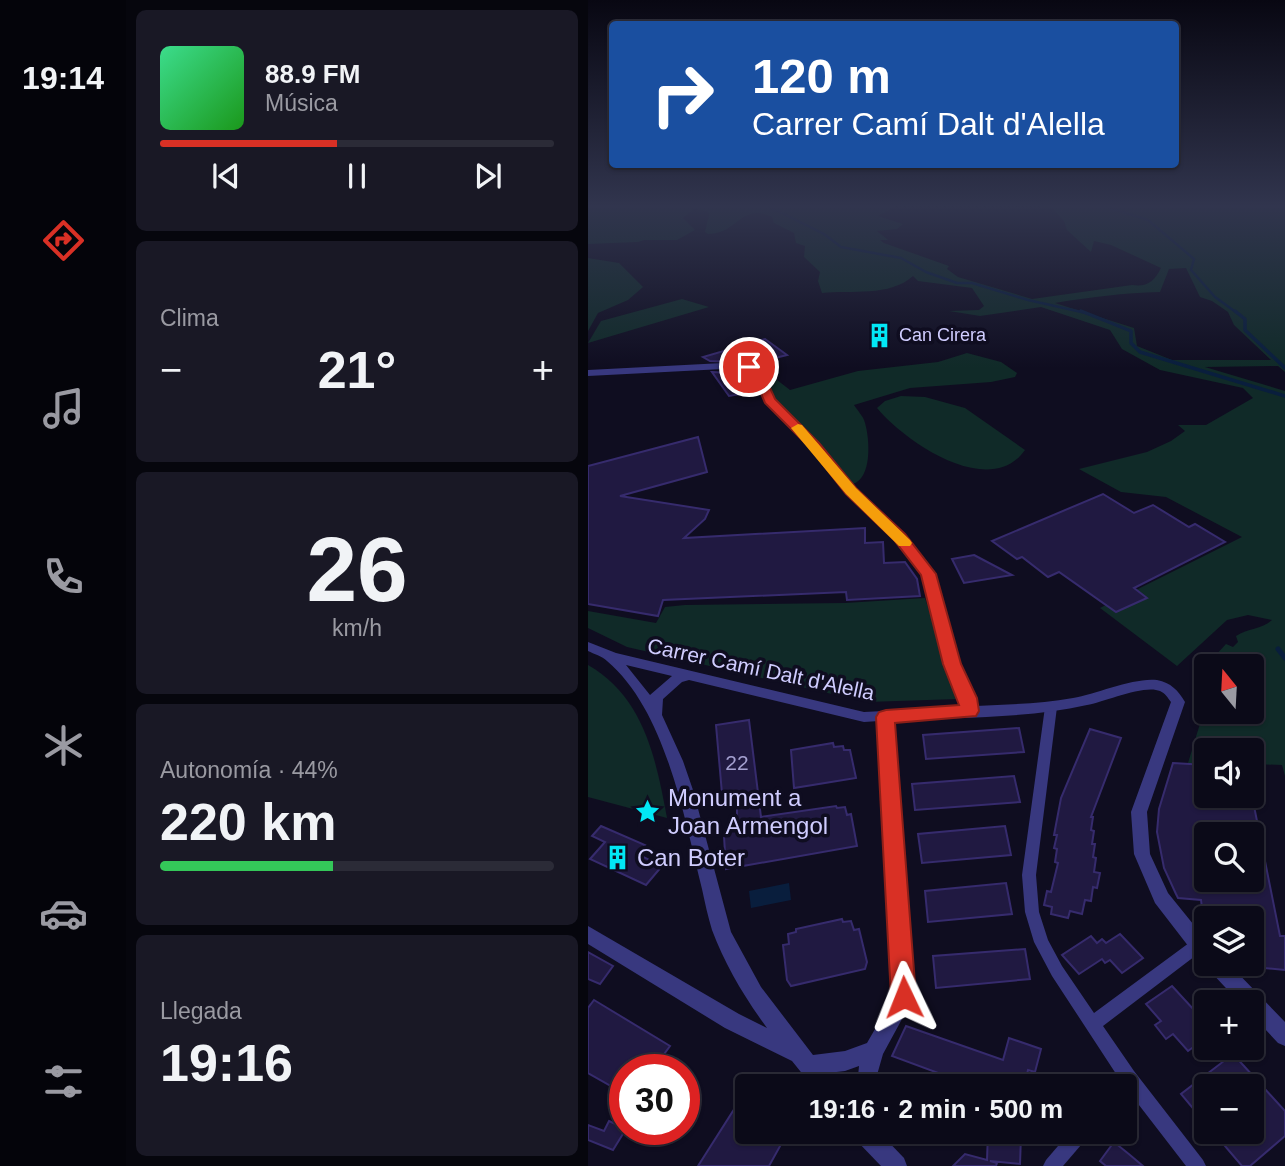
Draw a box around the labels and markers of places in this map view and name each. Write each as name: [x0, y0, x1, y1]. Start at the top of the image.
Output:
building icon: Can Cirera: [865, 321, 893, 349]
place label: Can Cirera: [899, 325, 987, 345]
pin: [719, 337, 779, 397]
place label: Monument a Joan Armengol: [668, 784, 828, 839]
place icon: Monument a Joan Armengol: [634, 797, 662, 825]
building icon: Can Boter: [603, 843, 631, 871]
place label: Can Boter: [637, 844, 745, 871]

